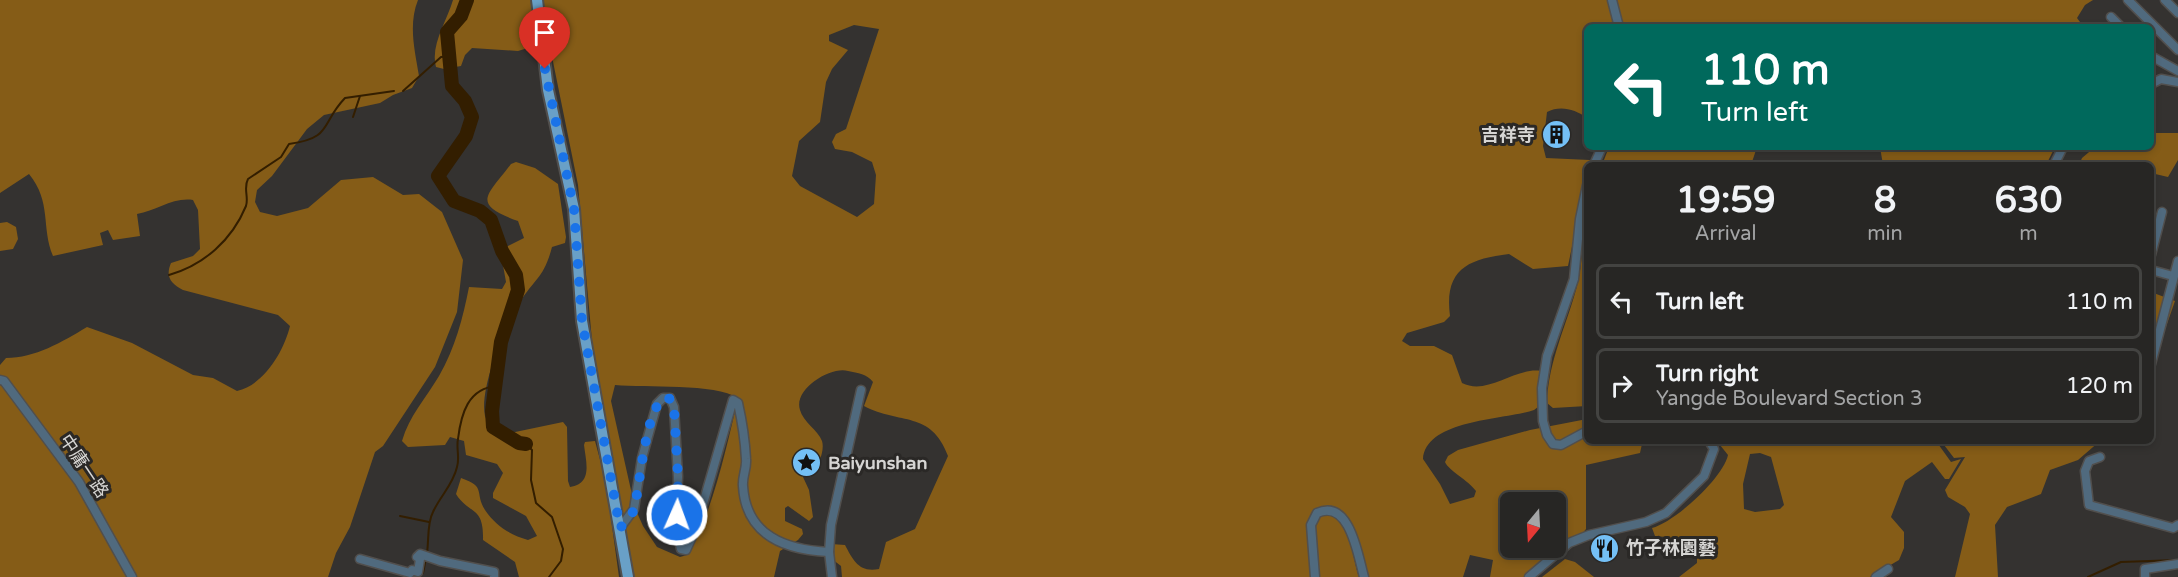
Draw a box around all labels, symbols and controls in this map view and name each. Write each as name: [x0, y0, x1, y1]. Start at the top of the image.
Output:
pin: [519, 7, 570, 69]
icon: arrive: [528, 16, 561, 49]
text: 110 m: [1701, 45, 1830, 96]
icon: left: [1602, 48, 1680, 126]
text: Turn left: [1701, 96, 1808, 129]
building icon: 吉祥寺: [1540, 119, 1572, 151]
place label: 吉祥寺: [1481, 124, 1535, 146]
text: 19:59: [1676, 179, 1776, 222]
text: 8: [1874, 179, 1896, 222]
text: 630: [1994, 179, 2062, 222]
text: Arrival: [1695, 222, 1757, 246]
text: min: [1867, 222, 1903, 246]
text: m: [2019, 222, 2038, 246]
icon: left: [1605, 285, 1638, 318]
text: Turn left: [1656, 289, 1744, 315]
text: 110 m: [2066, 289, 2133, 315]
text: Turn right: [1656, 361, 1758, 387]
icon: right: [1605, 369, 1638, 402]
text: 120 m: [2066, 373, 2133, 399]
text: Yangde Boulevard Section 3: [1656, 387, 1923, 411]
street label: 中庸一路: [55, 430, 113, 502]
place icon: Baiyunshan: [791, 447, 823, 479]
place label: Baiyunshan: [828, 452, 927, 474]
position arrow: [645, 483, 709, 547]
north arrow: [1500, 492, 1566, 558]
map controls: [1500, 492, 1566, 558]
restaurant icon: 竹子林園藝: [1589, 532, 1621, 564]
place label: 竹子林園藝: [1626, 537, 1716, 559]

